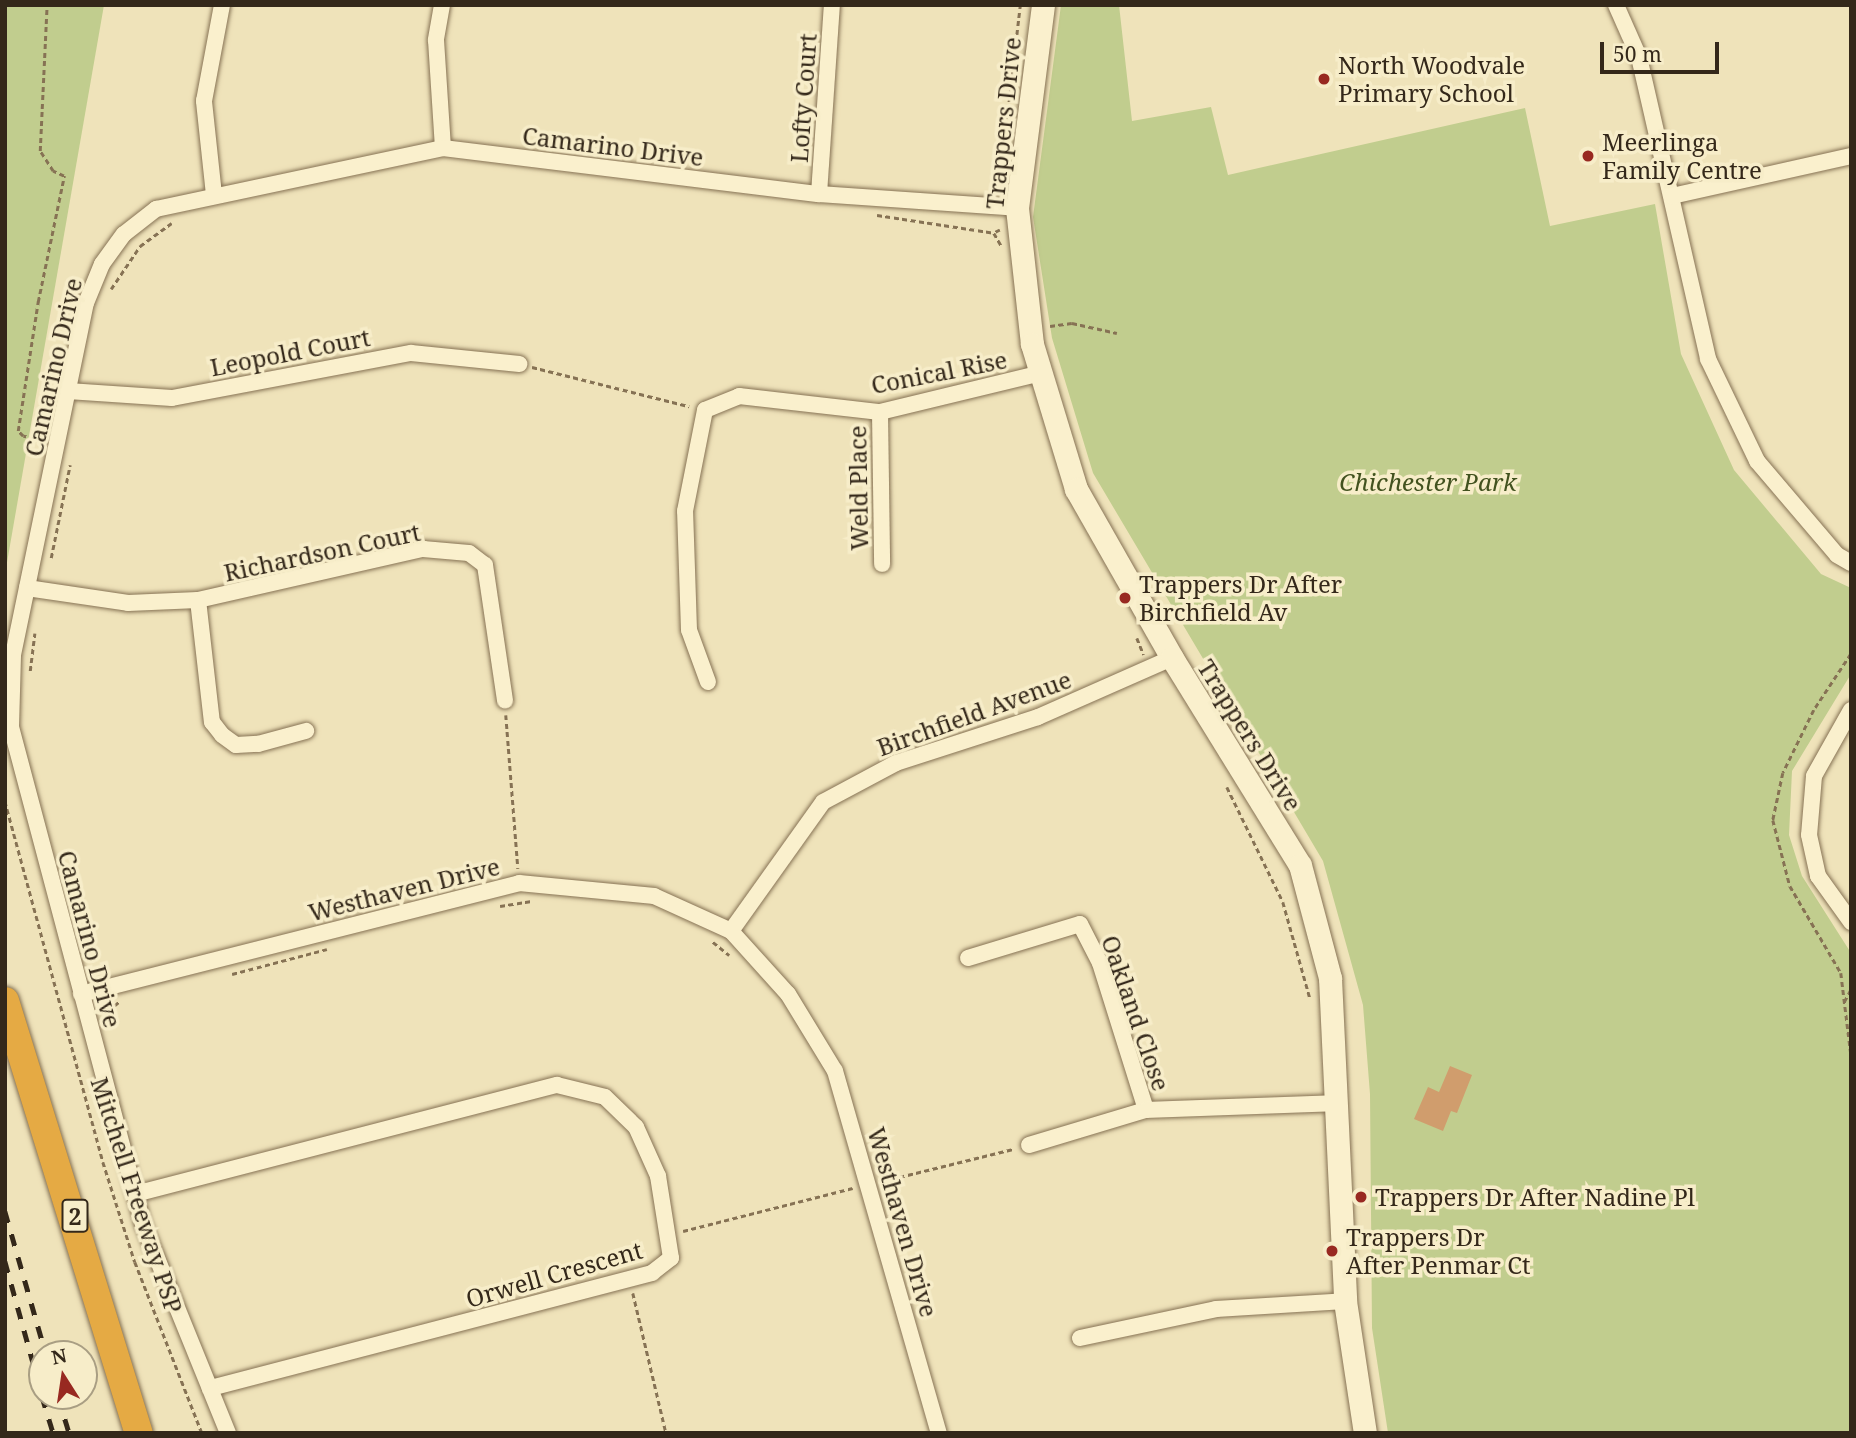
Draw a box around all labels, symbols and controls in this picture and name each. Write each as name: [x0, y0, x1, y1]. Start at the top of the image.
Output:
scale bar: [1604, 28, 1723, 72]
street label: Lofty Court: [784, 32, 822, 164]
street label: Trappers Drive: [980, 36, 1026, 210]
text: 50 m: [1613, 40, 1662, 68]
place label: North Woodvale Primary School: [1338, 51, 1525, 107]
marker: North Woodvale Primary School: [1316, 71, 1332, 87]
street label: Camarino Drive: [521, 121, 705, 171]
place label: Meerlinga Family Centre: [1602, 128, 1762, 184]
marker: Meerlinga Family Centre: [1580, 148, 1596, 164]
street label: Camarino Drive: [18, 275, 88, 459]
street label: Leopold Court: [208, 322, 372, 382]
street label: Conical Rise: [869, 345, 1009, 399]
street label: Weld Place: [843, 425, 873, 551]
park label: Chichester Park: [1339, 468, 1517, 496]
street label: Richardson Court: [221, 517, 423, 587]
place label: Trappers Dr After Birchfield Av: [1139, 570, 1342, 626]
marker: Trappers Dr After Birchfield Av: [1117, 590, 1133, 606]
street label: Trappers Drive: [1192, 654, 1308, 816]
street label: Birchfield Avenue: [873, 664, 1075, 762]
street label: Camarino Drive: [53, 847, 127, 1031]
street label: Westhaven Drive: [305, 851, 503, 927]
street label: Oakland Close: [1096, 932, 1176, 1094]
street label: Mitchell Freeway PSP: [85, 1073, 189, 1317]
street label: Westhaven Drive: [862, 1124, 944, 1320]
place label: Trappers Dr After Nadine Pl: [1375, 1183, 1695, 1211]
marker: Trappers Dr After Nadine Pl: [1353, 1189, 1369, 1205]
road number: 2: [61, 1196, 89, 1236]
place label: Trappers Dr After Penmar Ct: [1346, 1223, 1530, 1279]
street label: Orwell Crescent: [463, 1235, 645, 1313]
marker: Trappers Dr After Penmar Ct: [1324, 1243, 1340, 1259]
north arrow: [28, 1340, 98, 1410]
text: N: [49, 1342, 69, 1371]

